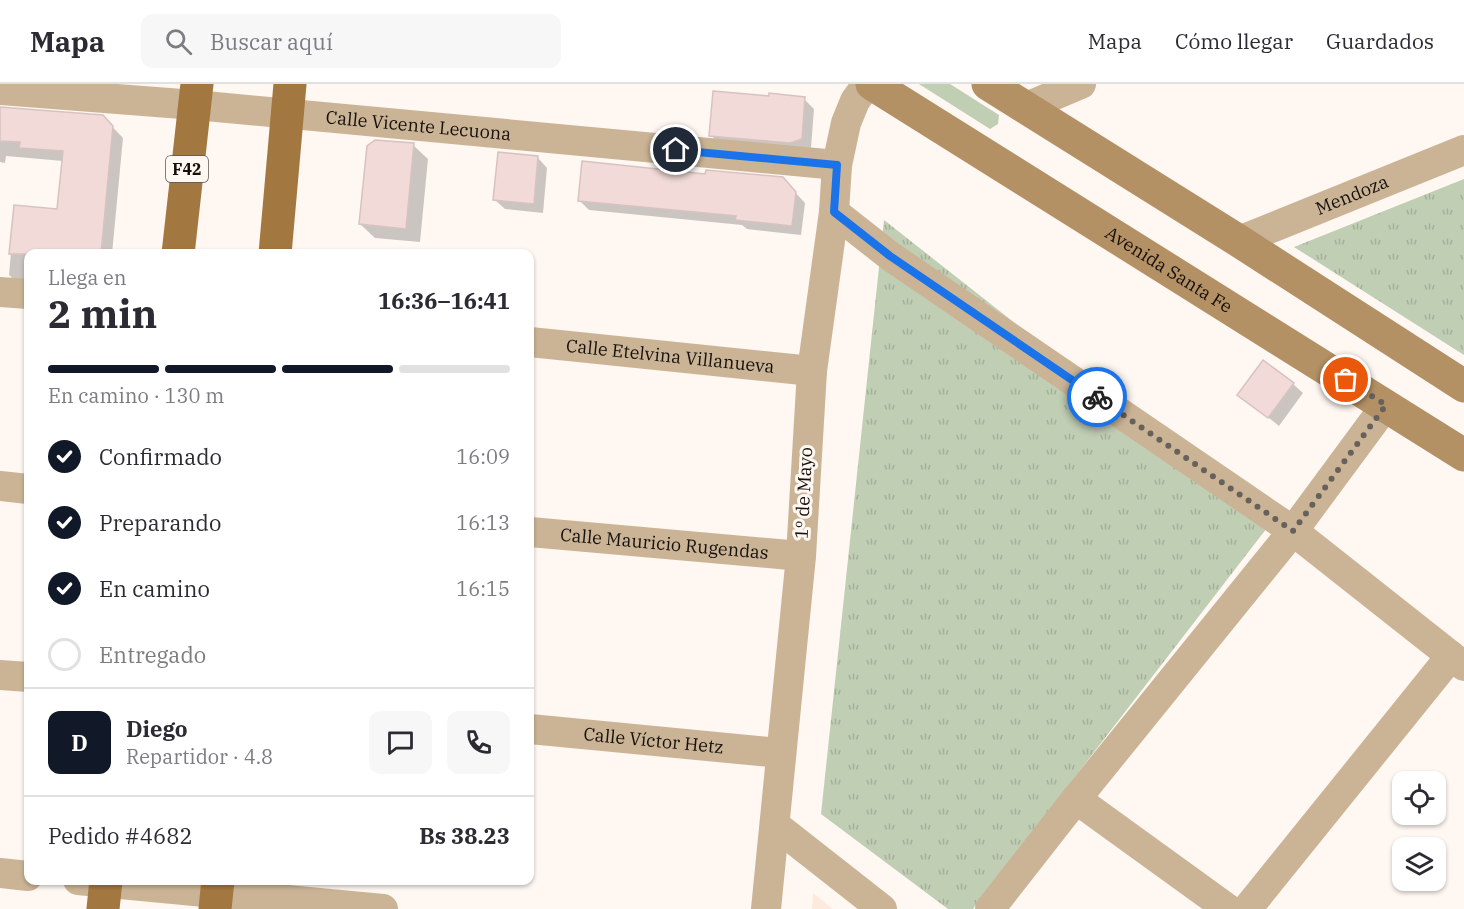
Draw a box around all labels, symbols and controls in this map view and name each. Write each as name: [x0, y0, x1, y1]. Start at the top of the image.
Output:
search box: [141, 14, 561, 68]
text: Mapa: [30, 23, 105, 60]
icon: search: [162, 25, 195, 58]
text: Buscar aquí: [210, 27, 333, 56]
text: Mapa: [1088, 27, 1142, 55]
text: Cómo llegar: [1175, 27, 1293, 55]
text: Guardados: [1326, 27, 1434, 55]
street label: Calle Vicente Lecuona: [325, 105, 512, 146]
pin: [650, 124, 701, 175]
icon: home: [659, 133, 692, 166]
road number: F42: [166, 156, 208, 182]
street label: Mendoza: [1312, 170, 1392, 220]
street label: Avenida Santa Fe: [1101, 221, 1237, 318]
text: Llega en: [48, 264, 126, 291]
text: 16:36–16:41: [378, 286, 510, 315]
text: 2 min: [48, 288, 157, 339]
street label: Calle Etelvina Villanueva: [565, 334, 776, 378]
pin: [1320, 354, 1371, 405]
icon: bag: [1329, 363, 1362, 396]
courier: [1067, 367, 1127, 427]
icon: bike: [1081, 381, 1114, 414]
text: En camino · 130 m: [48, 382, 224, 409]
icon: check: [48, 440, 81, 473]
text: Confirmado: [99, 442, 222, 471]
text: 16:09: [456, 443, 510, 470]
street label: 1º de Mayo: [790, 446, 817, 540]
icon: check: [48, 506, 81, 539]
text: Preparando: [99, 508, 221, 537]
text: 16:13: [456, 509, 510, 536]
street label: Calle Mauricio Rugendas: [559, 523, 770, 564]
icon: check: [48, 572, 81, 605]
text: En camino: [99, 574, 210, 603]
text: 16:15: [456, 575, 510, 602]
text: Entregado: [99, 640, 206, 669]
button: chat: [369, 711, 432, 774]
button: phone: [447, 711, 510, 774]
text: Diego: [126, 714, 188, 743]
street label: Calle Víctor Hetz: [582, 722, 725, 759]
text: D: [71, 728, 88, 757]
text: Repartidor · 4.8: [126, 743, 273, 770]
map controls: [1392, 771, 1446, 891]
button: locate: [1392, 771, 1446, 825]
text: Pedido #4682: [48, 821, 193, 850]
text: Bs 38.23: [419, 821, 510, 850]
button: layers: [1392, 837, 1446, 891]

